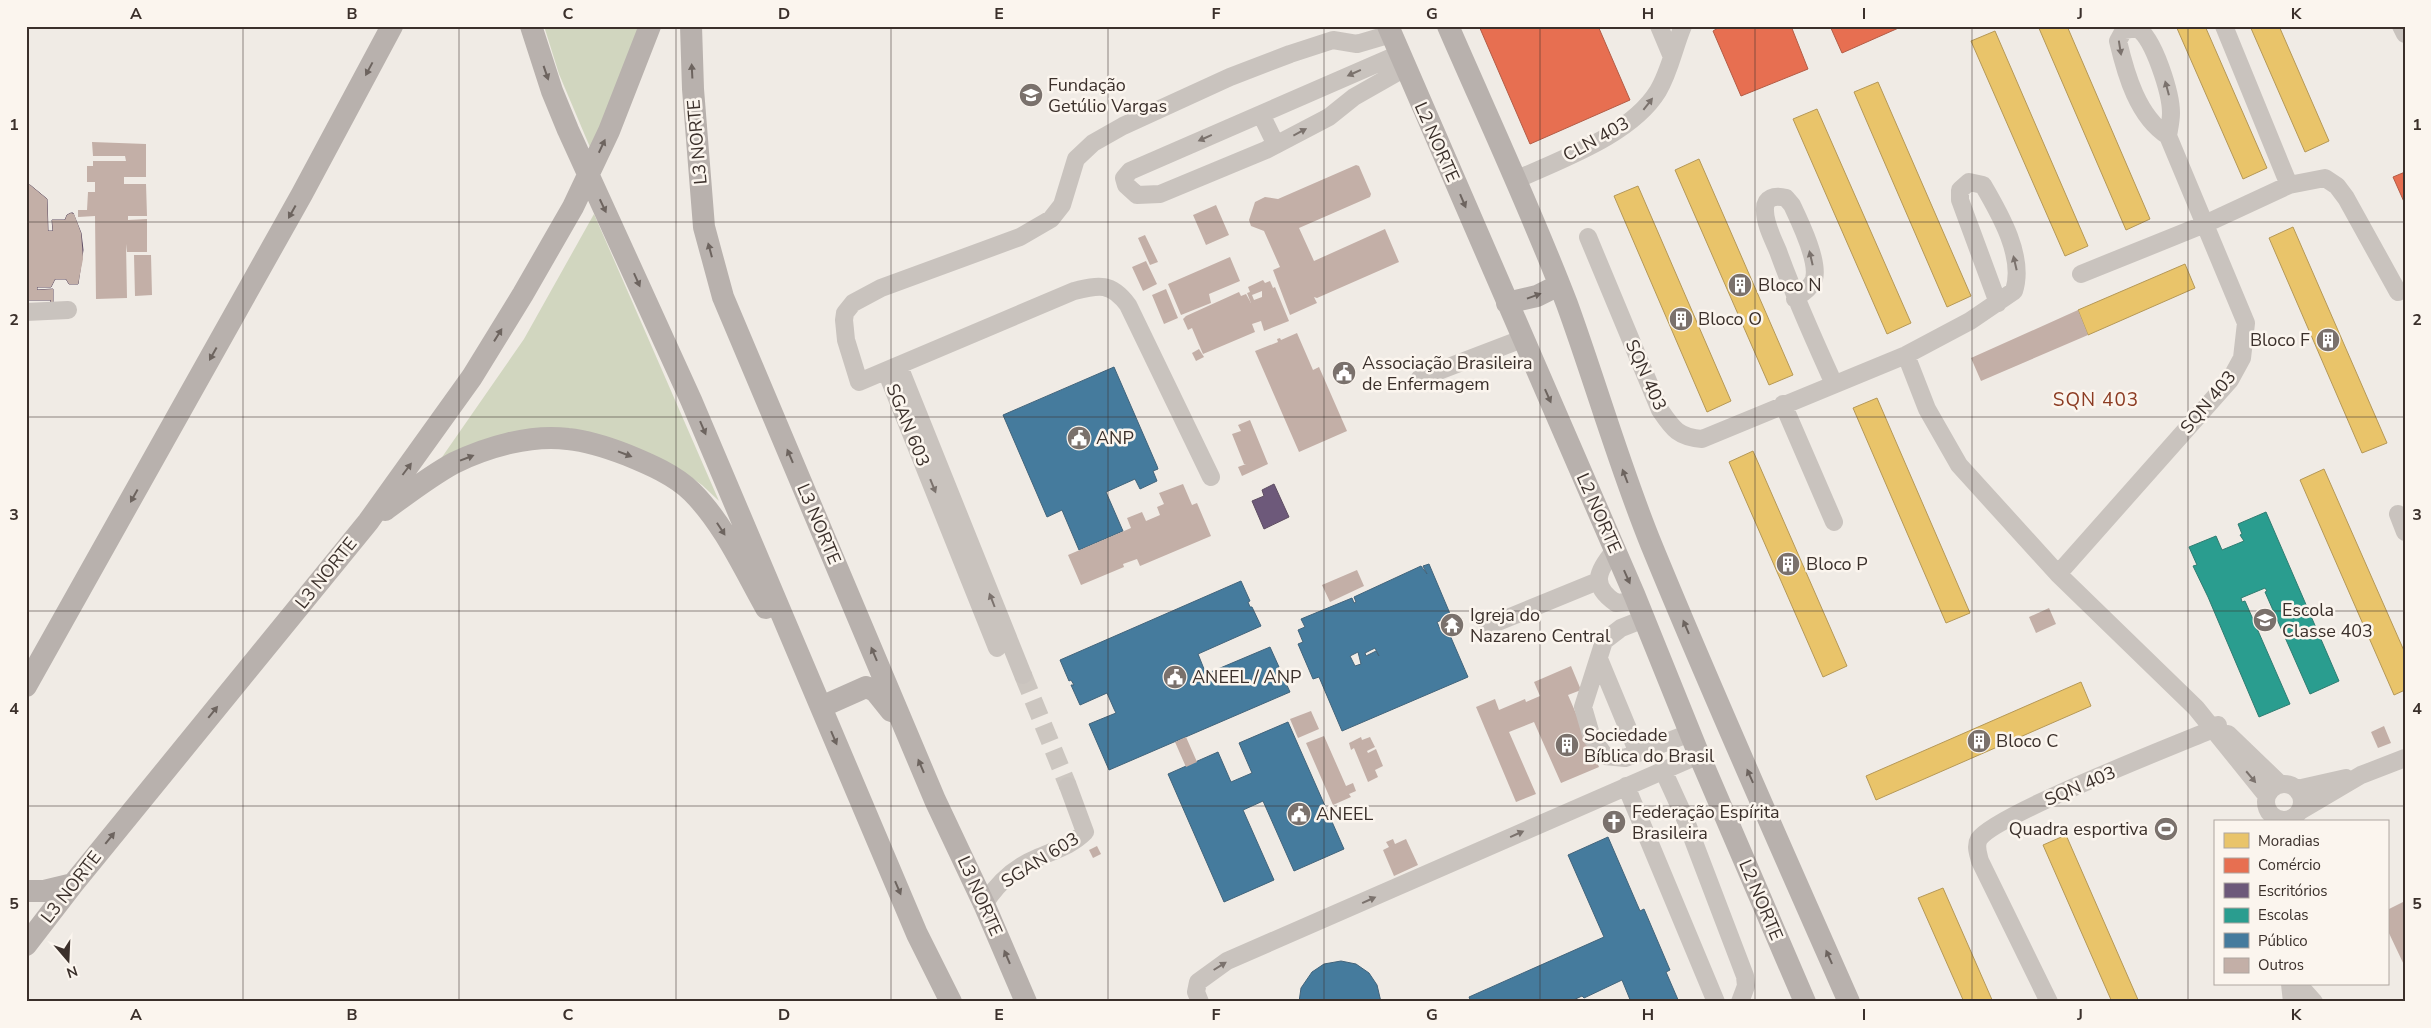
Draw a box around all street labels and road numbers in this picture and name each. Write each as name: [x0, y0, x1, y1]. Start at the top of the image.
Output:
street label: L3 NORTE: [681, 98, 713, 186]
street label: L2 NORTE: [1409, 98, 1465, 186]
street label: CLN 403: [1559, 111, 1633, 167]
street label: SQN 403: [1620, 336, 1672, 414]
street label: SQN 403: [2175, 365, 2241, 439]
street label: SGAN 603: [880, 380, 936, 470]
street label: L2 NORTE: [1571, 469, 1627, 557]
street label: L3 NORTE: [791, 480, 847, 568]
street label: L3 NORTE: [290, 532, 362, 614]
street label: SQN 403: [2041, 760, 2119, 812]
street label: SGAN 603: [996, 827, 1084, 893]
street label: L3 NORTE: [35, 846, 107, 928]
street label: L3 NORTE: [952, 852, 1008, 940]
street label: L2 NORTE: [1733, 856, 1789, 944]

